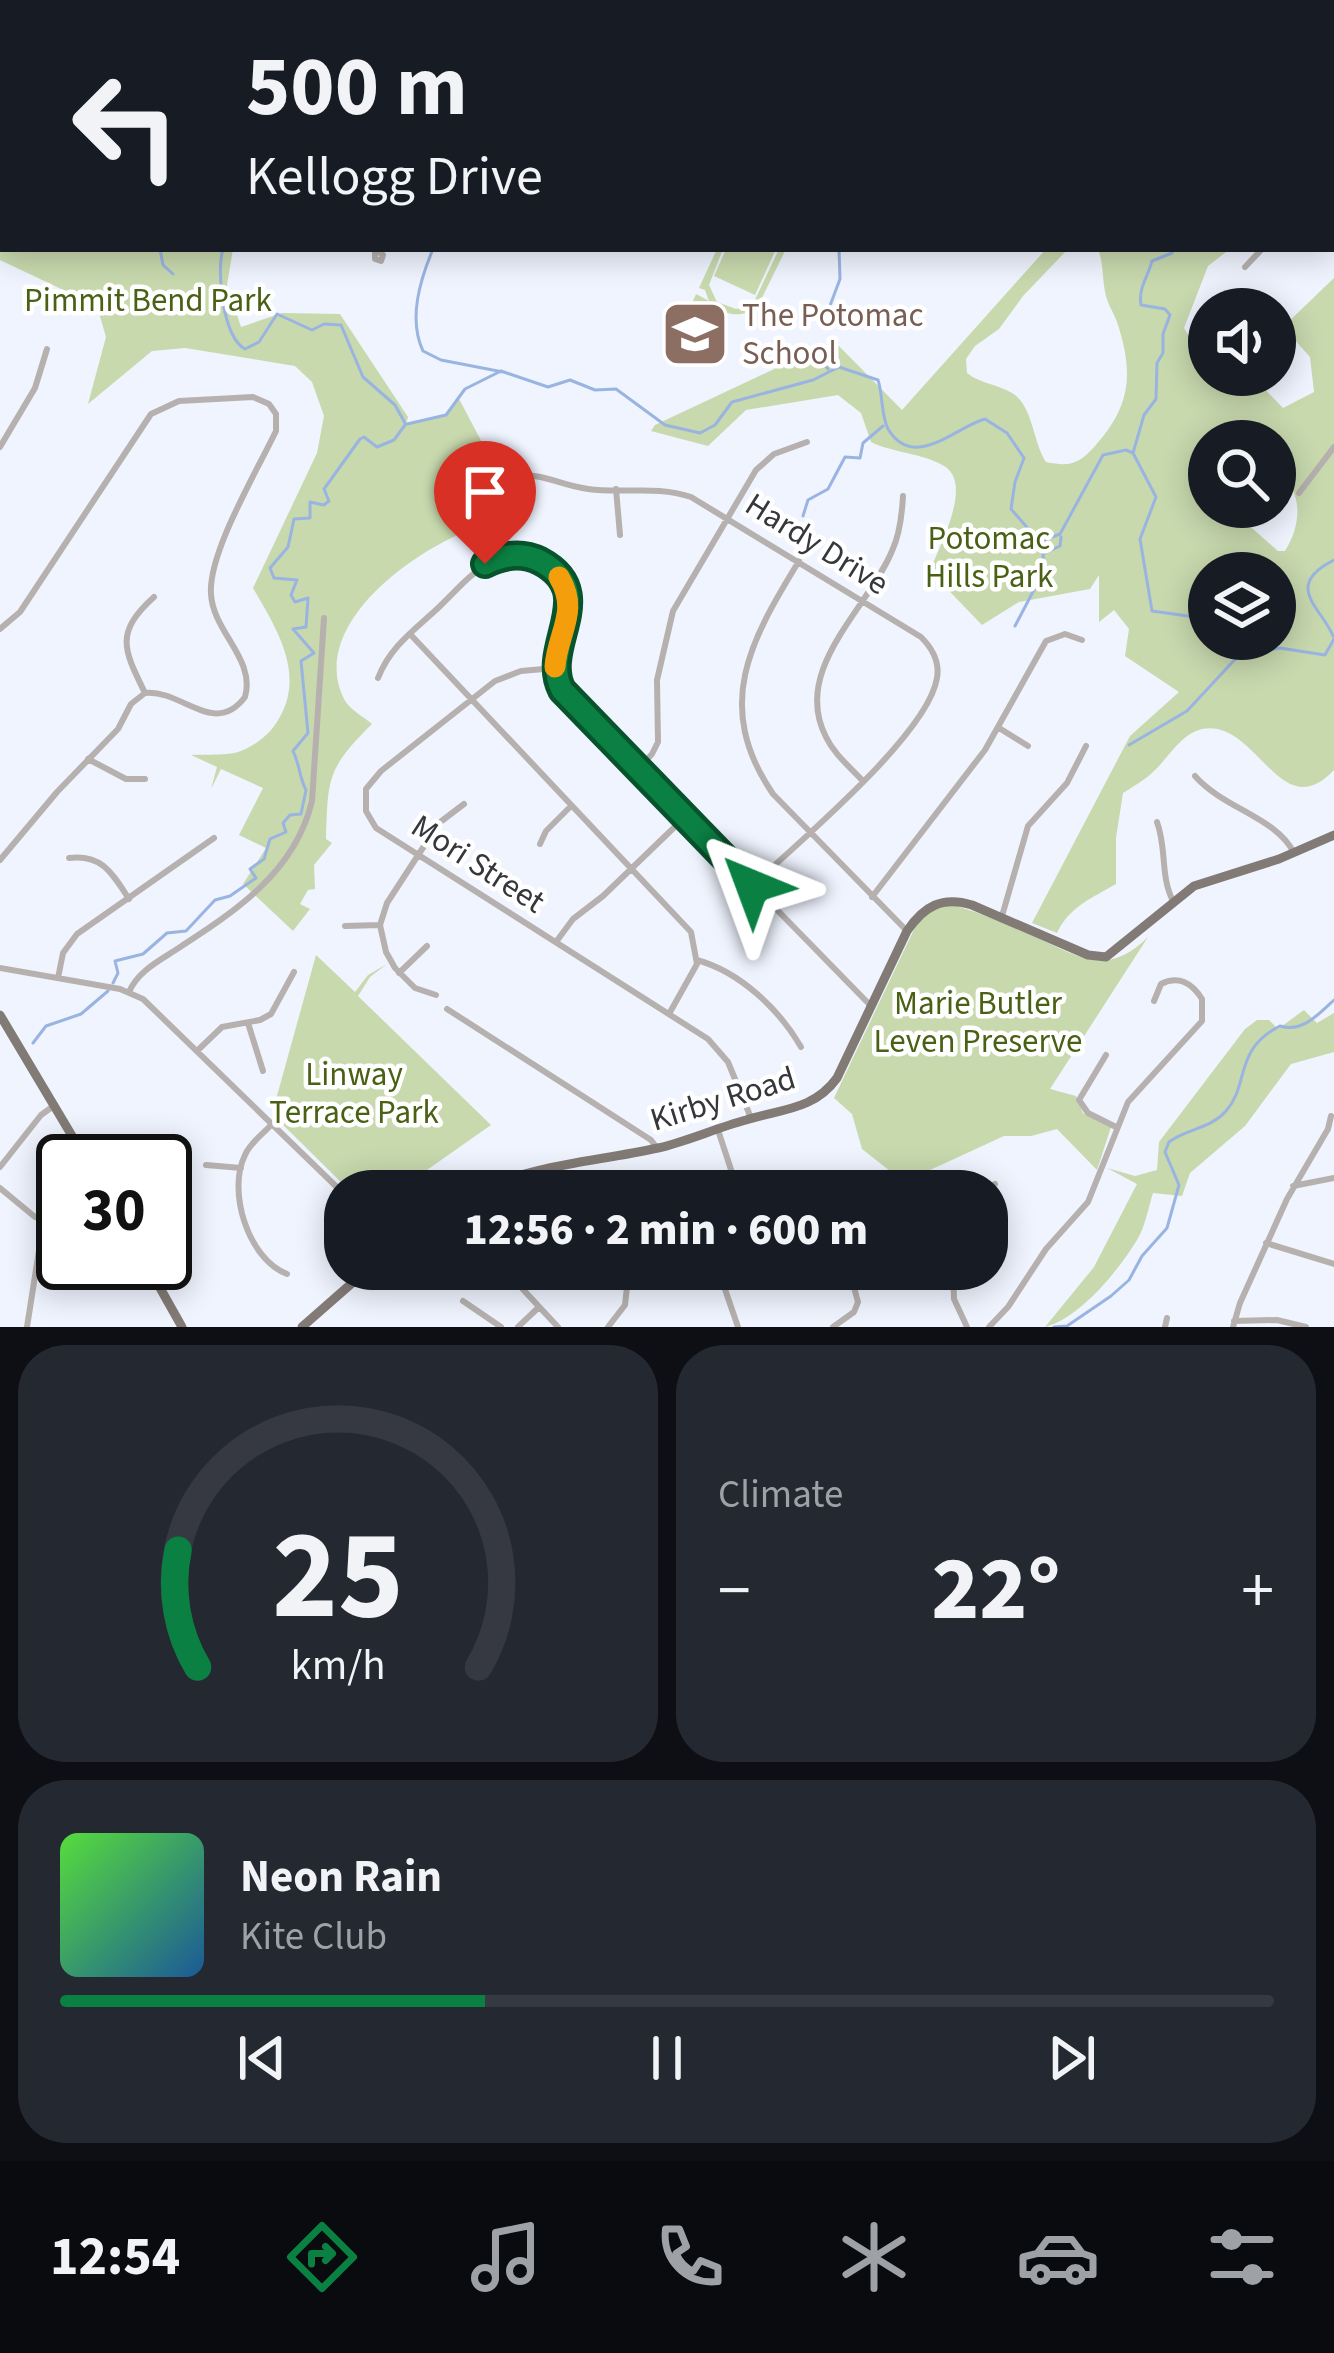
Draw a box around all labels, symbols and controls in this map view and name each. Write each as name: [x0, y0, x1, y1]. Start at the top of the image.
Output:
text: 500 m: [246, 28, 468, 148]
icon: left: [48, 48, 204, 204]
text: Kellogg Drive: [246, 139, 543, 216]
park label: Pimmit Bend Park: [24, 277, 273, 324]
map controls: [1188, 288, 1296, 660]
button: sound: [1188, 288, 1296, 396]
place label: The Potomac School: [742, 292, 923, 377]
school or university icon: The Potomac School: [660, 299, 730, 369]
button: search: [1188, 420, 1296, 528]
pin: [434, 441, 536, 564]
icon: arrive: [452, 459, 518, 525]
street label: Hardy Drive: [736, 481, 898, 607]
park label: Potomac Hills Park: [925, 515, 1054, 600]
button: layers: [1188, 552, 1296, 660]
street label: Mori Street: [402, 803, 554, 925]
position arrow: [689, 823, 815, 949]
park label: Marie Butler Leven Preserve: [874, 980, 1082, 1065]
park label: Linway Terrace Park: [269, 1051, 439, 1136]
street label: Kirby Road: [645, 1055, 801, 1143]
speed limit sign: 30: [36, 1134, 192, 1290]
text: 12:56 · 2 min · 600 m: [464, 1198, 868, 1262]
text: Climate: [718, 1467, 843, 1523]
text: 25: [272, 1488, 404, 1666]
text: 22°: [931, 1526, 1061, 1654]
text: −: [718, 1544, 751, 1638]
text: +: [1241, 1544, 1274, 1638]
text: km/h: [290, 1634, 386, 1695]
text: Neon Rain: [240, 1845, 442, 1909]
text: Kite Club: [240, 1909, 387, 1965]
icon: previous: [229, 2025, 295, 2091]
icon: pause: [634, 2025, 700, 2091]
icon: next: [1039, 2025, 1105, 2091]
icon: directions: [280, 2215, 364, 2299]
icon: music: [464, 2215, 548, 2299]
icon: phone: [648, 2215, 732, 2299]
icon: climate: [832, 2215, 916, 2299]
icon: car: [1016, 2215, 1100, 2299]
icon: filters: [1200, 2215, 1284, 2299]
text: 12:54: [50, 2219, 180, 2296]

